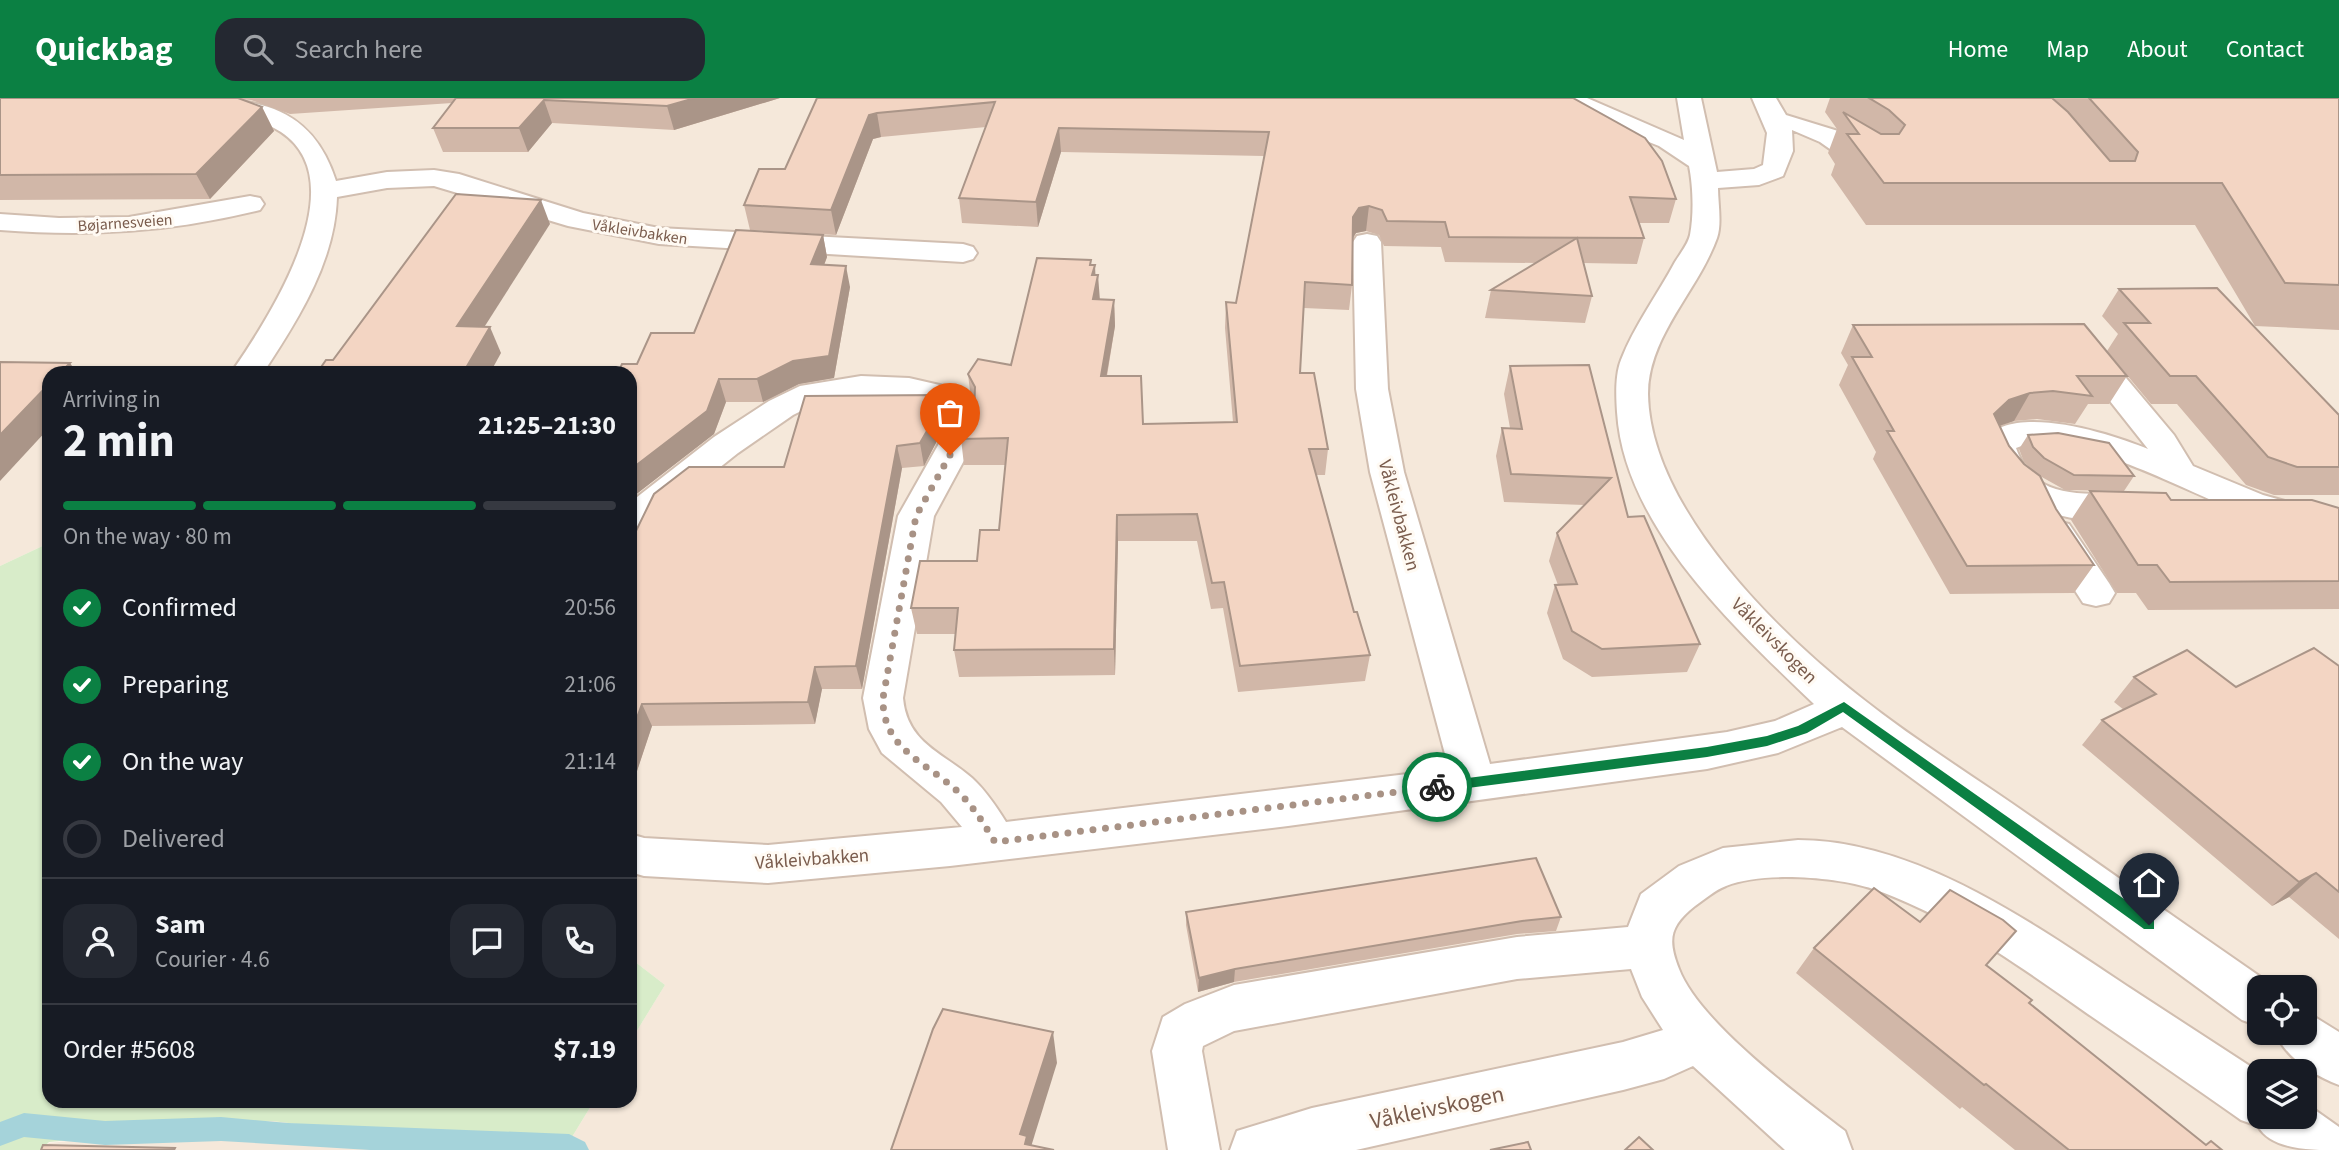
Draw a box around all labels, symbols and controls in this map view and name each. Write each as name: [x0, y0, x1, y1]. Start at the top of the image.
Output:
search box: [215, 18, 705, 81]
text: Quickbag: [35, 26, 173, 73]
icon: search: [239, 30, 277, 68]
text: Search here: [295, 31, 423, 68]
text: Home: [1948, 32, 2008, 67]
text: Map: [2046, 32, 2089, 67]
text: About: [2127, 32, 2188, 67]
text: Contact: [2226, 32, 2304, 67]
street label: Bøjarnesveien: [77, 209, 173, 237]
street label: Våkleivbakken: [591, 214, 689, 250]
text: Arriving in: [63, 383, 161, 416]
pin: [920, 383, 980, 455]
icon: bag: [931, 394, 969, 432]
text: 21:25–21:30: [478, 407, 616, 444]
text: 2 min: [63, 409, 175, 474]
street label: Våkleivbakken: [1371, 457, 1426, 574]
text: On the way · 80 m: [63, 520, 232, 553]
icon: check: [63, 589, 101, 627]
text: Confirmed: [122, 589, 237, 626]
text: 20:56: [565, 591, 616, 624]
street label: Våkleivskogen: [1725, 592, 1823, 690]
icon: check: [63, 666, 101, 704]
text: Preparing: [122, 666, 228, 703]
text: 21:06: [565, 668, 616, 701]
icon: check: [63, 743, 101, 781]
text: On the way: [122, 743, 243, 780]
text: 21:14: [565, 745, 616, 778]
courier: [1402, 752, 1472, 822]
icon: bike: [1418, 768, 1456, 806]
text: Delivered: [122, 820, 225, 857]
street label: Våkleivbakken: [754, 842, 870, 877]
pin: [2119, 853, 2179, 925]
icon: home: [2130, 864, 2168, 902]
button: person: [63, 904, 137, 978]
button: chat: [450, 904, 524, 978]
button: phone: [542, 904, 616, 978]
text: Sam: [155, 906, 205, 943]
text: Courier · 4.6: [155, 943, 270, 976]
map controls: [2247, 975, 2317, 1129]
button: locate: [2247, 975, 2317, 1045]
text: Order #5608: [63, 1031, 195, 1068]
text: $7.19: [553, 1031, 616, 1068]
button: layers: [2247, 1059, 2317, 1129]
street label: Våkleivskogen: [1367, 1077, 1507, 1138]

